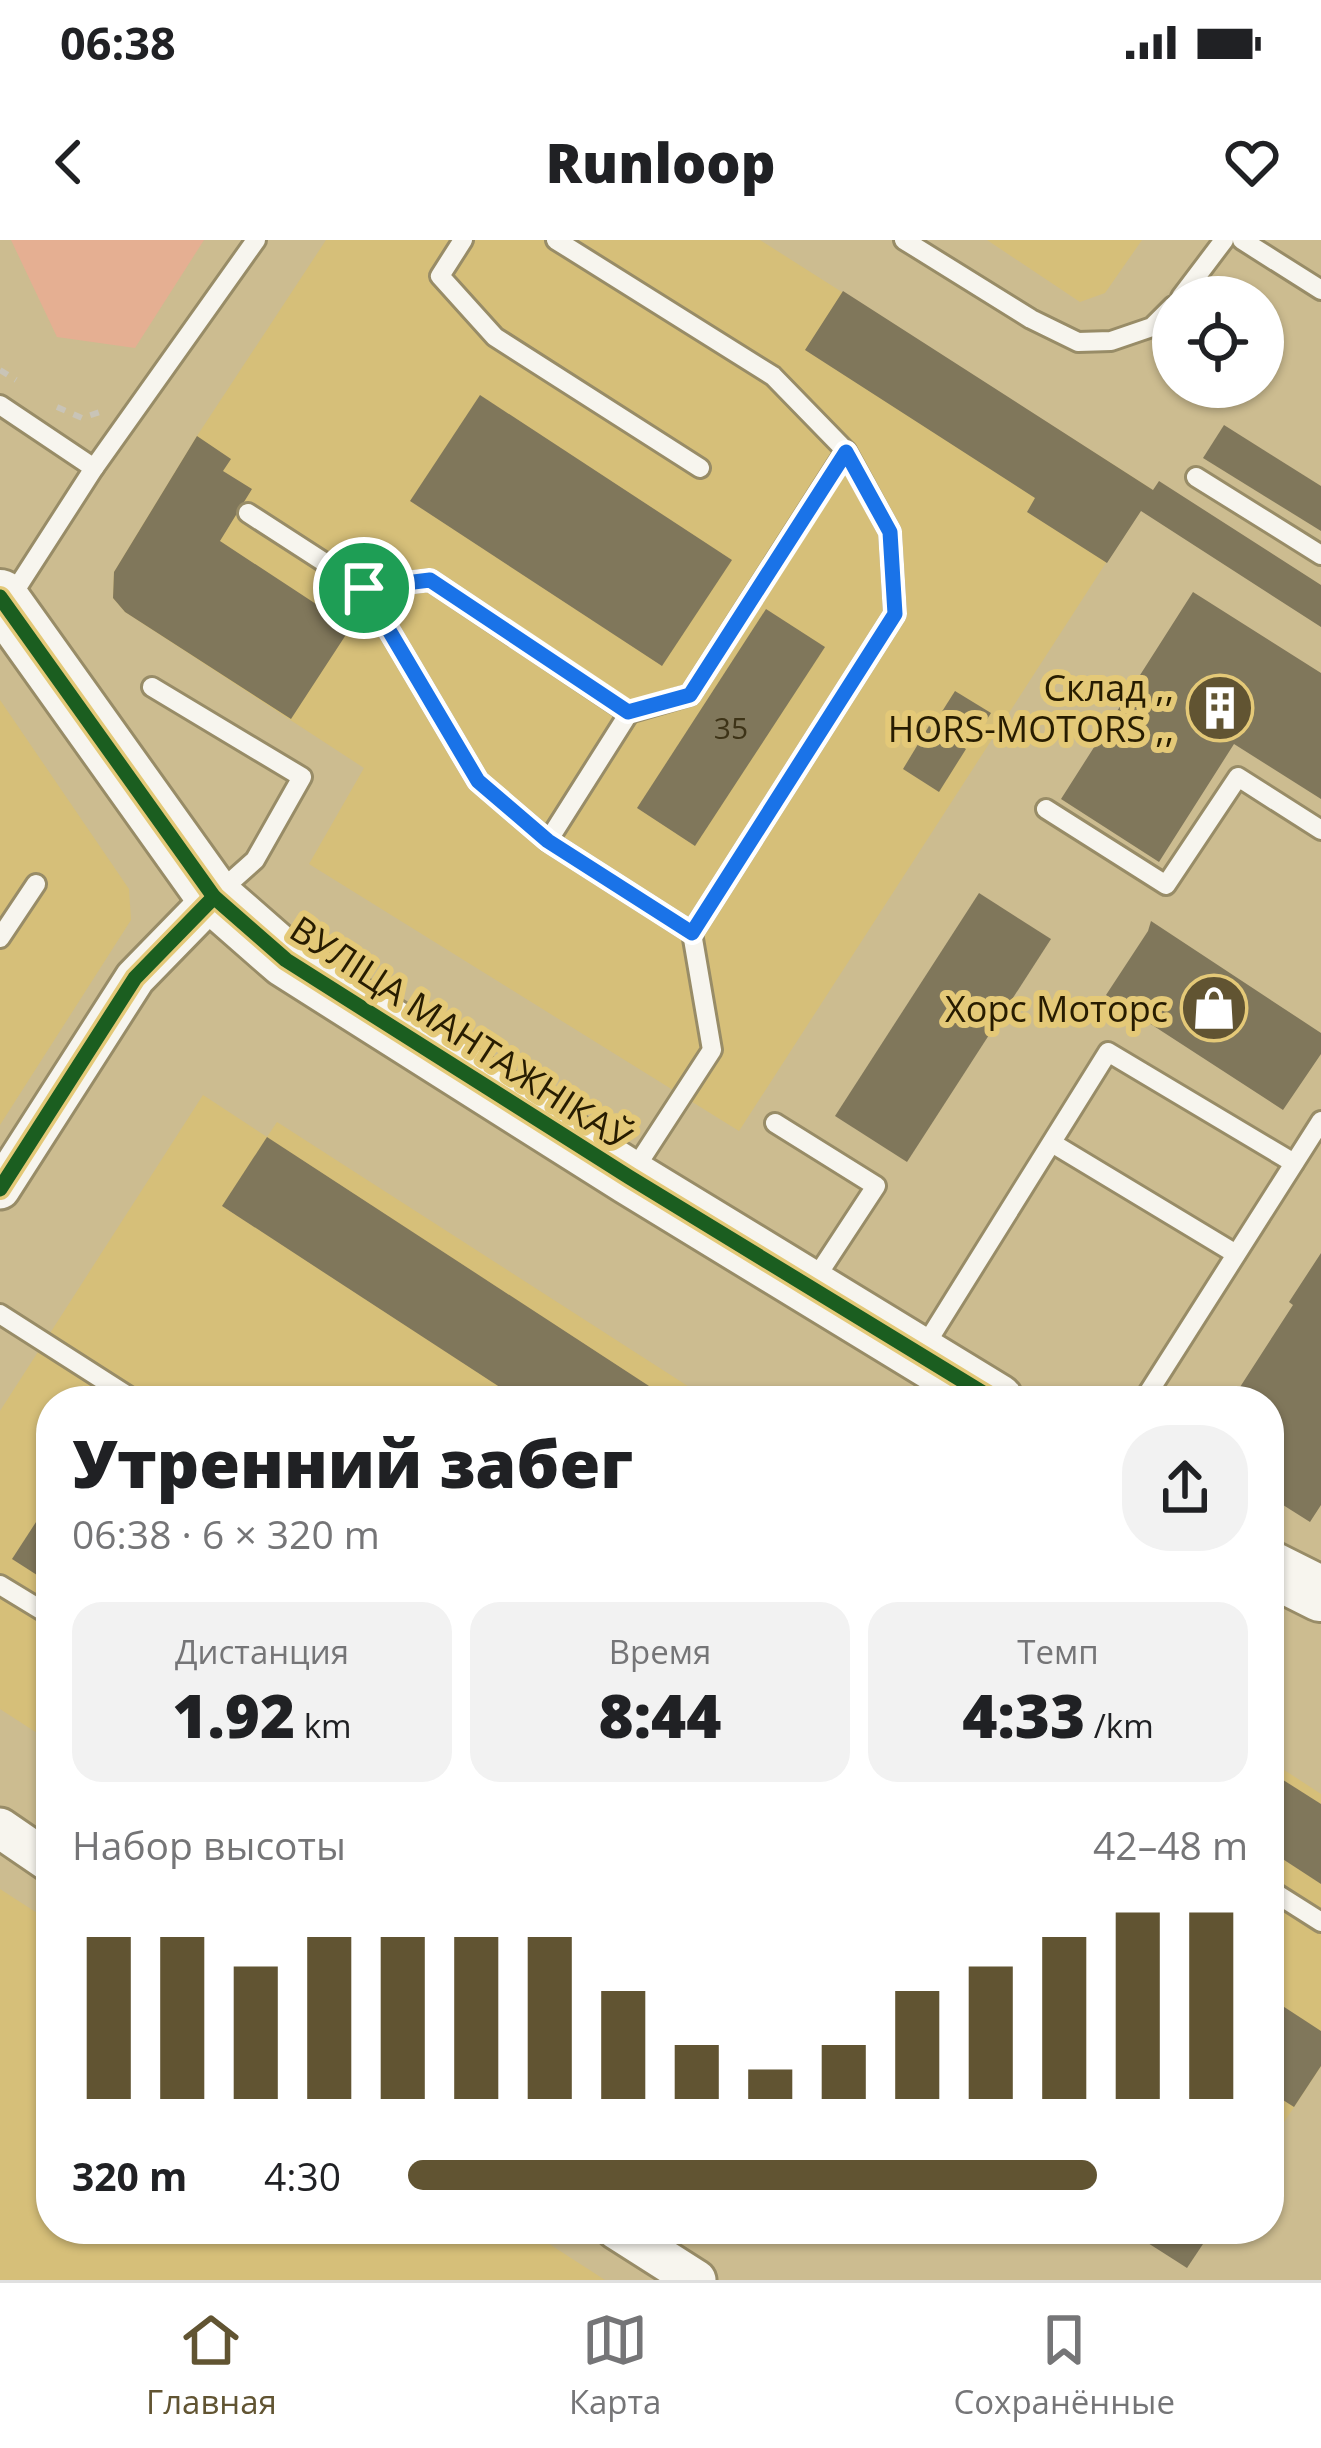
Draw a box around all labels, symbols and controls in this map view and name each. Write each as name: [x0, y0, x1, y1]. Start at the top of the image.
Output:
text: 06:38: [60, 12, 176, 73]
text: Runloop: [546, 125, 775, 199]
icon: back: [36, 129, 102, 195]
icon: heart: [1219, 129, 1285, 195]
map controls: [1152, 276, 1284, 408]
button: locate: [1152, 276, 1284, 408]
pin: [313, 537, 415, 639]
icon: arrive: [331, 555, 397, 621]
place label: Склад ,, HORS-MOTORS ,,: [888, 663, 1174, 753]
building icon: Склад ,, HORS-MOTORS ,,: [1185, 673, 1255, 743]
house number: 35: [714, 707, 748, 748]
street label: ВУЛІЦА МАНТАЖНІКАЎ: [281, 904, 642, 1162]
shop icon: Хорс Моторс: [1179, 973, 1249, 1043]
place label: Хорс Моторс: [945, 984, 1168, 1033]
text: Утренний забег: [72, 1417, 633, 1507]
button: share: [1122, 1425, 1248, 1551]
text: 06:38 · 6 × 320 m: [72, 1507, 380, 1560]
text: Дистанция: [175, 1629, 349, 1674]
text: Время: [609, 1629, 711, 1674]
text: Темп: [1017, 1629, 1099, 1674]
text: 1.92: [172, 1674, 295, 1756]
text: 8:44: [599, 1674, 721, 1756]
text: 4:33: [962, 1674, 1085, 1756]
text: km: [295, 1703, 352, 1748]
text: /km: [1085, 1703, 1154, 1748]
text: Набор высоты: [72, 1818, 346, 1871]
text: 42–48 m: [1093, 1818, 1248, 1871]
text: 320 m: [72, 2149, 187, 2202]
text: 4:30: [264, 2149, 341, 2202]
tab: Главная: [146, 2307, 277, 2424]
tab: Карта: [569, 2307, 661, 2424]
tab: Сохранённые: [953, 2307, 1175, 2424]

